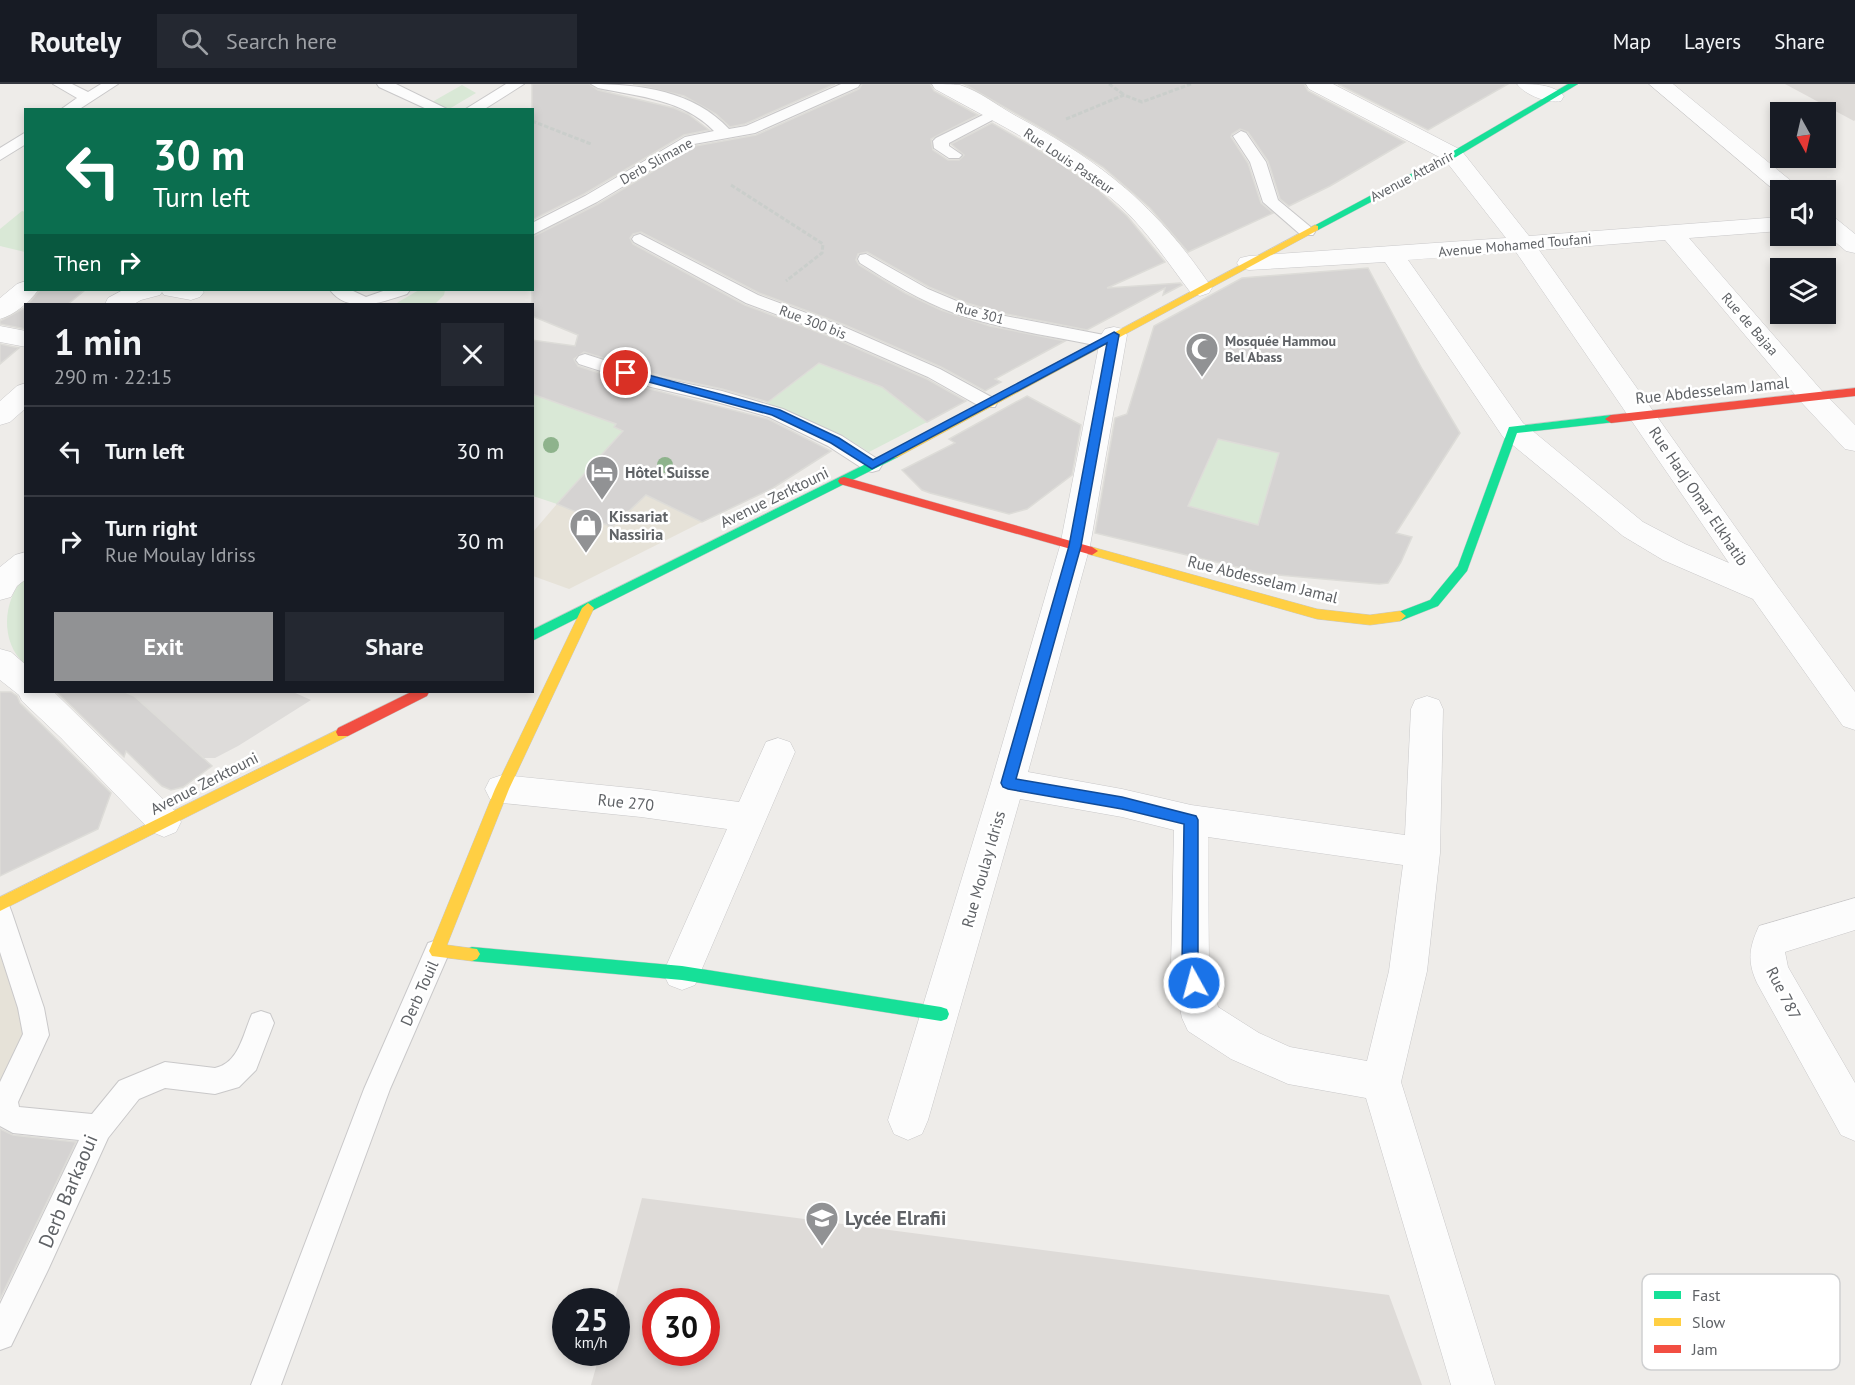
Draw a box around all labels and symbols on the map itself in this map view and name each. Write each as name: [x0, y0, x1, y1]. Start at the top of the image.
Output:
north arrow: [1770, 102, 1836, 168]
street label: Rue Louis Pasteur: [1020, 124, 1118, 198]
street label: Derb Slimane: [616, 134, 696, 188]
street label: Avenue Attahrir: [1367, 146, 1457, 206]
street label: Avenue Mohamed Toufani: [1438, 229, 1592, 261]
street label: Rue de Bajaa: [1718, 289, 1782, 359]
street label: Rue 301: [954, 298, 1006, 328]
street label: Rue 300 bis: [777, 301, 849, 343]
mosque icon: Mosquée Hammou Bel Abass: [1184, 331, 1220, 378]
place label: Mosquée Hammou Bel Abass: [1225, 332, 1336, 366]
pin: [600, 347, 651, 398]
street label: Rue Abdesselam Jamal: [1634, 372, 1790, 408]
street label: Rue Hadj Omar Elkhatib: [1645, 423, 1753, 569]
hotel icon: Hôtel Suisse: [584, 454, 620, 501]
place label: Hôtel Suisse: [625, 462, 709, 482]
street label: Avenue Zerktouni: [716, 462, 832, 532]
place label: Kissariat Nassiria: [609, 506, 669, 544]
shop icon: Kissariat Nassiria: [568, 507, 604, 554]
street label: Rue Abdesselam Jamal: [1186, 551, 1341, 607]
street label: Avenue Zerktouni: [147, 747, 261, 819]
street label: Rue 270: [597, 789, 655, 815]
street label: Rue Moulay Idriss: [957, 808, 1009, 930]
position arrow: [1162, 951, 1226, 1015]
street label: Derb Touil: [396, 957, 442, 1029]
street label: Rue 787: [1762, 963, 1806, 1023]
street label: Derb Barkaoui: [32, 1130, 104, 1252]
school or university icon: Lycée Elrafii: [804, 1200, 840, 1247]
place label: Lycée Elrafii: [845, 1205, 946, 1231]
legend: [1642, 1274, 1840, 1370]
text: Fast: [1692, 1285, 1721, 1305]
speed limit sign: 30: [642, 1288, 720, 1366]
text: Slow: [1692, 1312, 1726, 1332]
text: Jam: [1691, 1339, 1718, 1359]

